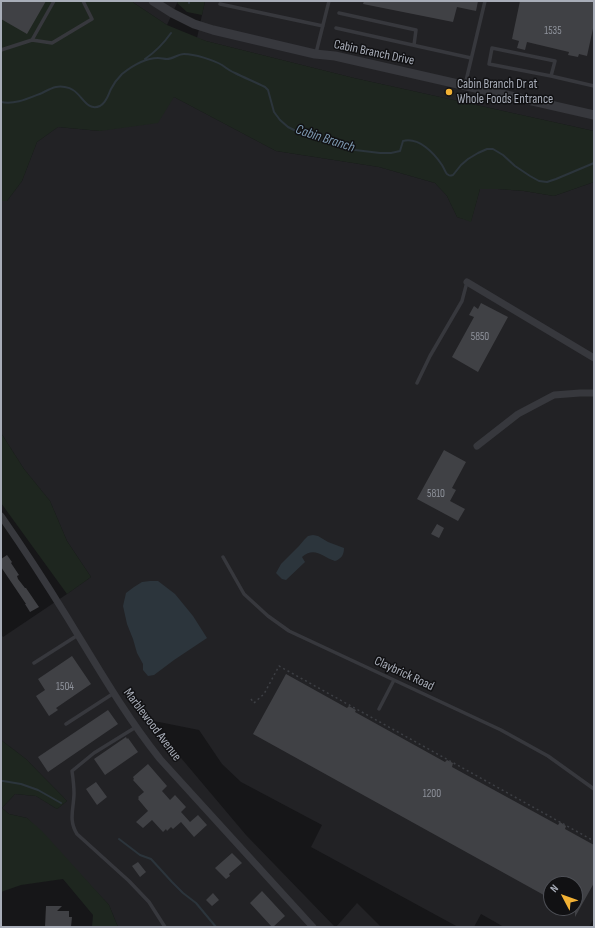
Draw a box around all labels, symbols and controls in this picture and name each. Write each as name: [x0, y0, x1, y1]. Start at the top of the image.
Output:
house number: 1535: [544, 24, 562, 38]
street label: Cabin Branch Drive: [332, 37, 416, 69]
place label: Cabin Branch Dr at Whole Foods Entrance: [457, 77, 553, 108]
marker: Cabin Branch Dr at Whole Foods Entrance: [444, 87, 454, 97]
water label: Cabin Branch: [293, 122, 357, 156]
house number: 5850: [471, 330, 489, 344]
house number: 5810: [427, 487, 445, 501]
street label: Claybrick Road: [372, 653, 436, 695]
house number: 1504: [56, 680, 74, 694]
street label: Marblewood Avenue: [120, 686, 184, 764]
house number: 1200: [423, 787, 441, 801]
north arrow: [543, 876, 583, 916]
text: N: [547, 882, 561, 895]

